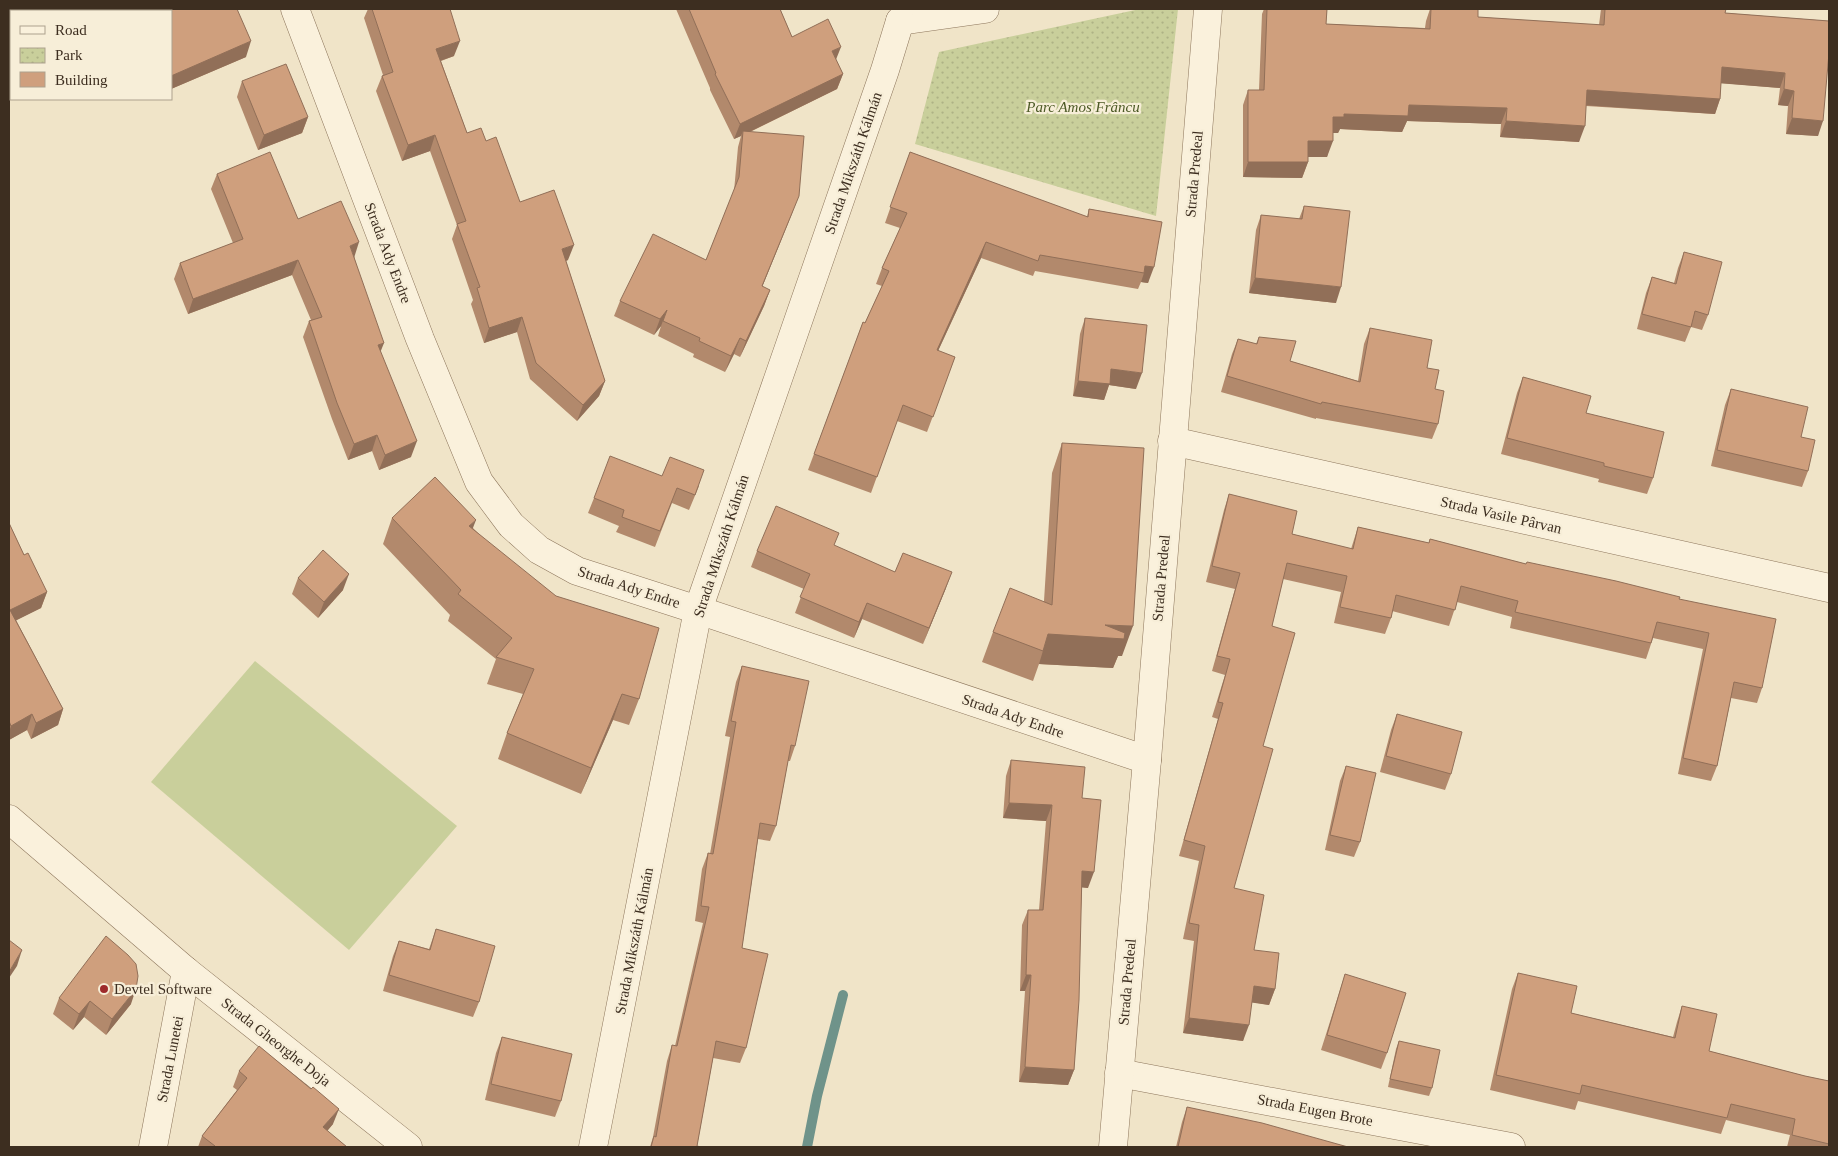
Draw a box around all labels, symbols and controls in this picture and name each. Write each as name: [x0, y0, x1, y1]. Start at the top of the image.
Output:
legend: [10, 10, 172, 100]
text: Road: [55, 22, 87, 38]
text: Park: [55, 47, 83, 63]
text: Building: [55, 72, 108, 88]
street label: Strada Mikszáth Kálmán: [821, 89, 885, 236]
park label: Parc Amos Frâncu: [1025, 99, 1140, 115]
street label: Strada Predeal: [1182, 130, 1206, 218]
street label: Strada Ady Endre: [361, 200, 415, 306]
street label: Strada Mikszáth Kálmán: [690, 472, 752, 619]
street label: Strada Vasile Pârvan: [1439, 493, 1564, 537]
street label: Strada Predeal: [1149, 534, 1173, 622]
street label: Strada Ady Endre: [576, 563, 683, 611]
street label: Strada Ady Endre: [960, 691, 1066, 741]
street label: Strada Mikszáth Kálmán: [612, 866, 656, 1016]
street label: Strada Predeal: [1115, 938, 1139, 1026]
place label: Devtel Software: [114, 981, 212, 997]
marker: Devtel Software: [98, 983, 110, 995]
street label: Strada Gheorghe Doja: [218, 994, 334, 1090]
street label: Strada Lunetei: [154, 1014, 186, 1104]
street label: Strada Eugen Brote: [1256, 1091, 1375, 1129]

